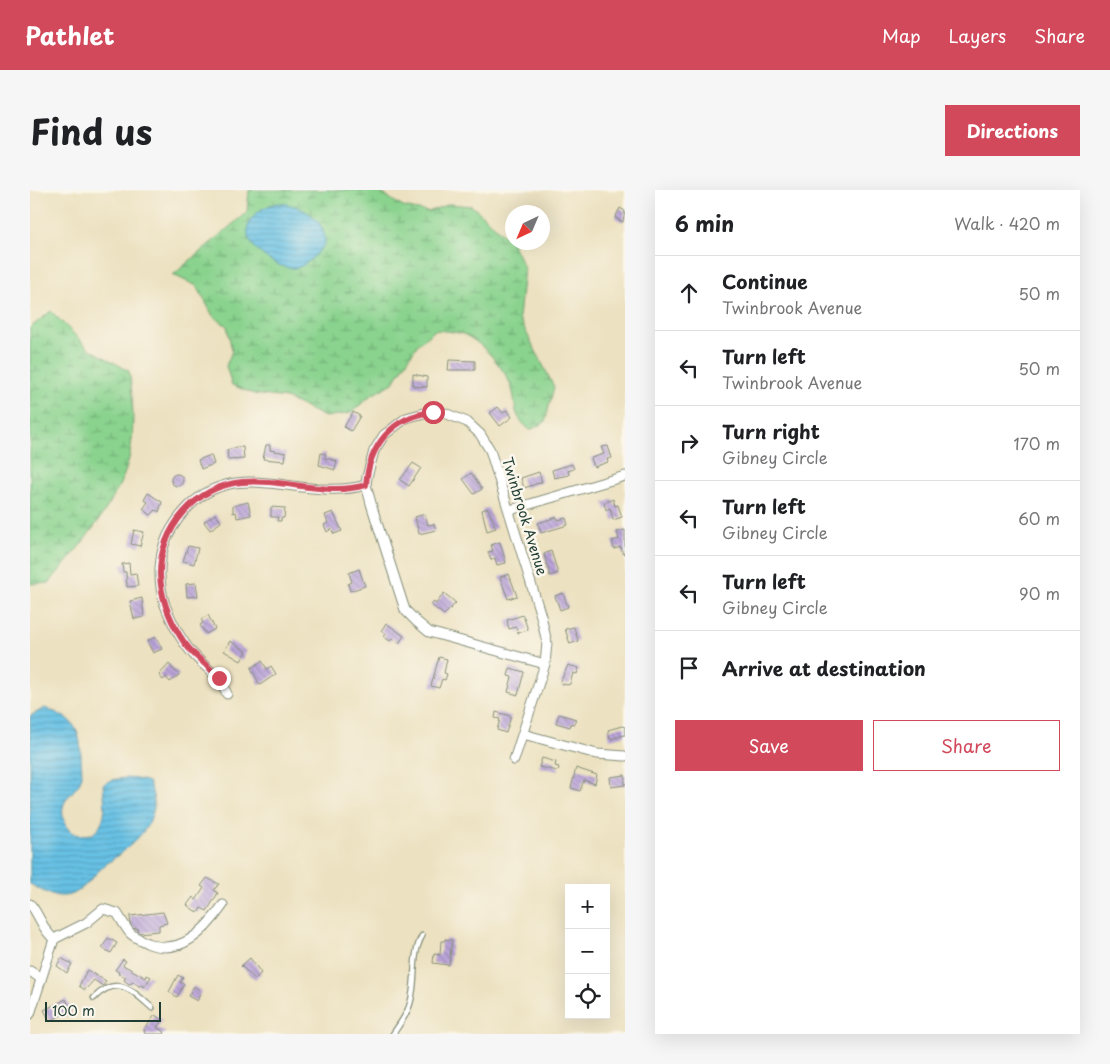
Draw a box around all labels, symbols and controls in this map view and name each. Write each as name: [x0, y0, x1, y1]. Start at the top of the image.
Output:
text: Pathlet: [25, 17, 115, 53]
text: Map: [882, 22, 921, 49]
text: Layers: [949, 22, 1006, 49]
text: Share: [1034, 22, 1085, 49]
text: Find us: [30, 104, 152, 157]
button: Directions: [945, 105, 1080, 156]
north arrow: [505, 205, 550, 250]
text: 6 min: [675, 207, 734, 239]
text: Walk · 420 m: [954, 211, 1060, 235]
text: Continue: [722, 267, 808, 295]
icon: ahead: [675, 279, 703, 307]
text: 50 m: [1019, 281, 1060, 305]
text: Twinbrook Avenue: [722, 295, 862, 319]
text: Turn left: [722, 342, 806, 370]
icon: left: [675, 354, 703, 382]
text: 50 m: [1019, 356, 1060, 380]
text: Twinbrook Avenue: [722, 370, 862, 394]
route start: [422, 401, 445, 424]
text: Turn right: [722, 417, 820, 445]
icon: right: [675, 429, 703, 457]
text: 170 m: [1014, 431, 1060, 455]
text: Gibney Circle: [722, 445, 828, 469]
street label: Twinbrook Avenue: [497, 454, 553, 578]
text: Turn left: [722, 492, 806, 520]
icon: left: [675, 504, 703, 532]
text: 60 m: [1018, 506, 1060, 530]
text: Gibney Circle: [722, 520, 828, 544]
text: Turn left: [722, 567, 806, 595]
icon: left: [675, 579, 703, 607]
text: 90 m: [1019, 581, 1060, 605]
text: Gibney Circle: [722, 595, 828, 619]
icon: arrive: [675, 654, 703, 682]
text: Arrive at destination: [722, 654, 926, 682]
route end: [208, 667, 231, 690]
button: Save: [675, 720, 863, 771]
button: Share: [873, 720, 1060, 771]
map controls: [565, 884, 610, 1019]
button: +: [565, 884, 610, 929]
button: −: [565, 929, 610, 974]
button: locate: [565, 974, 610, 1019]
scale bar: [45, 999, 161, 1022]
text: 100 m: [52, 1000, 95, 1021]

